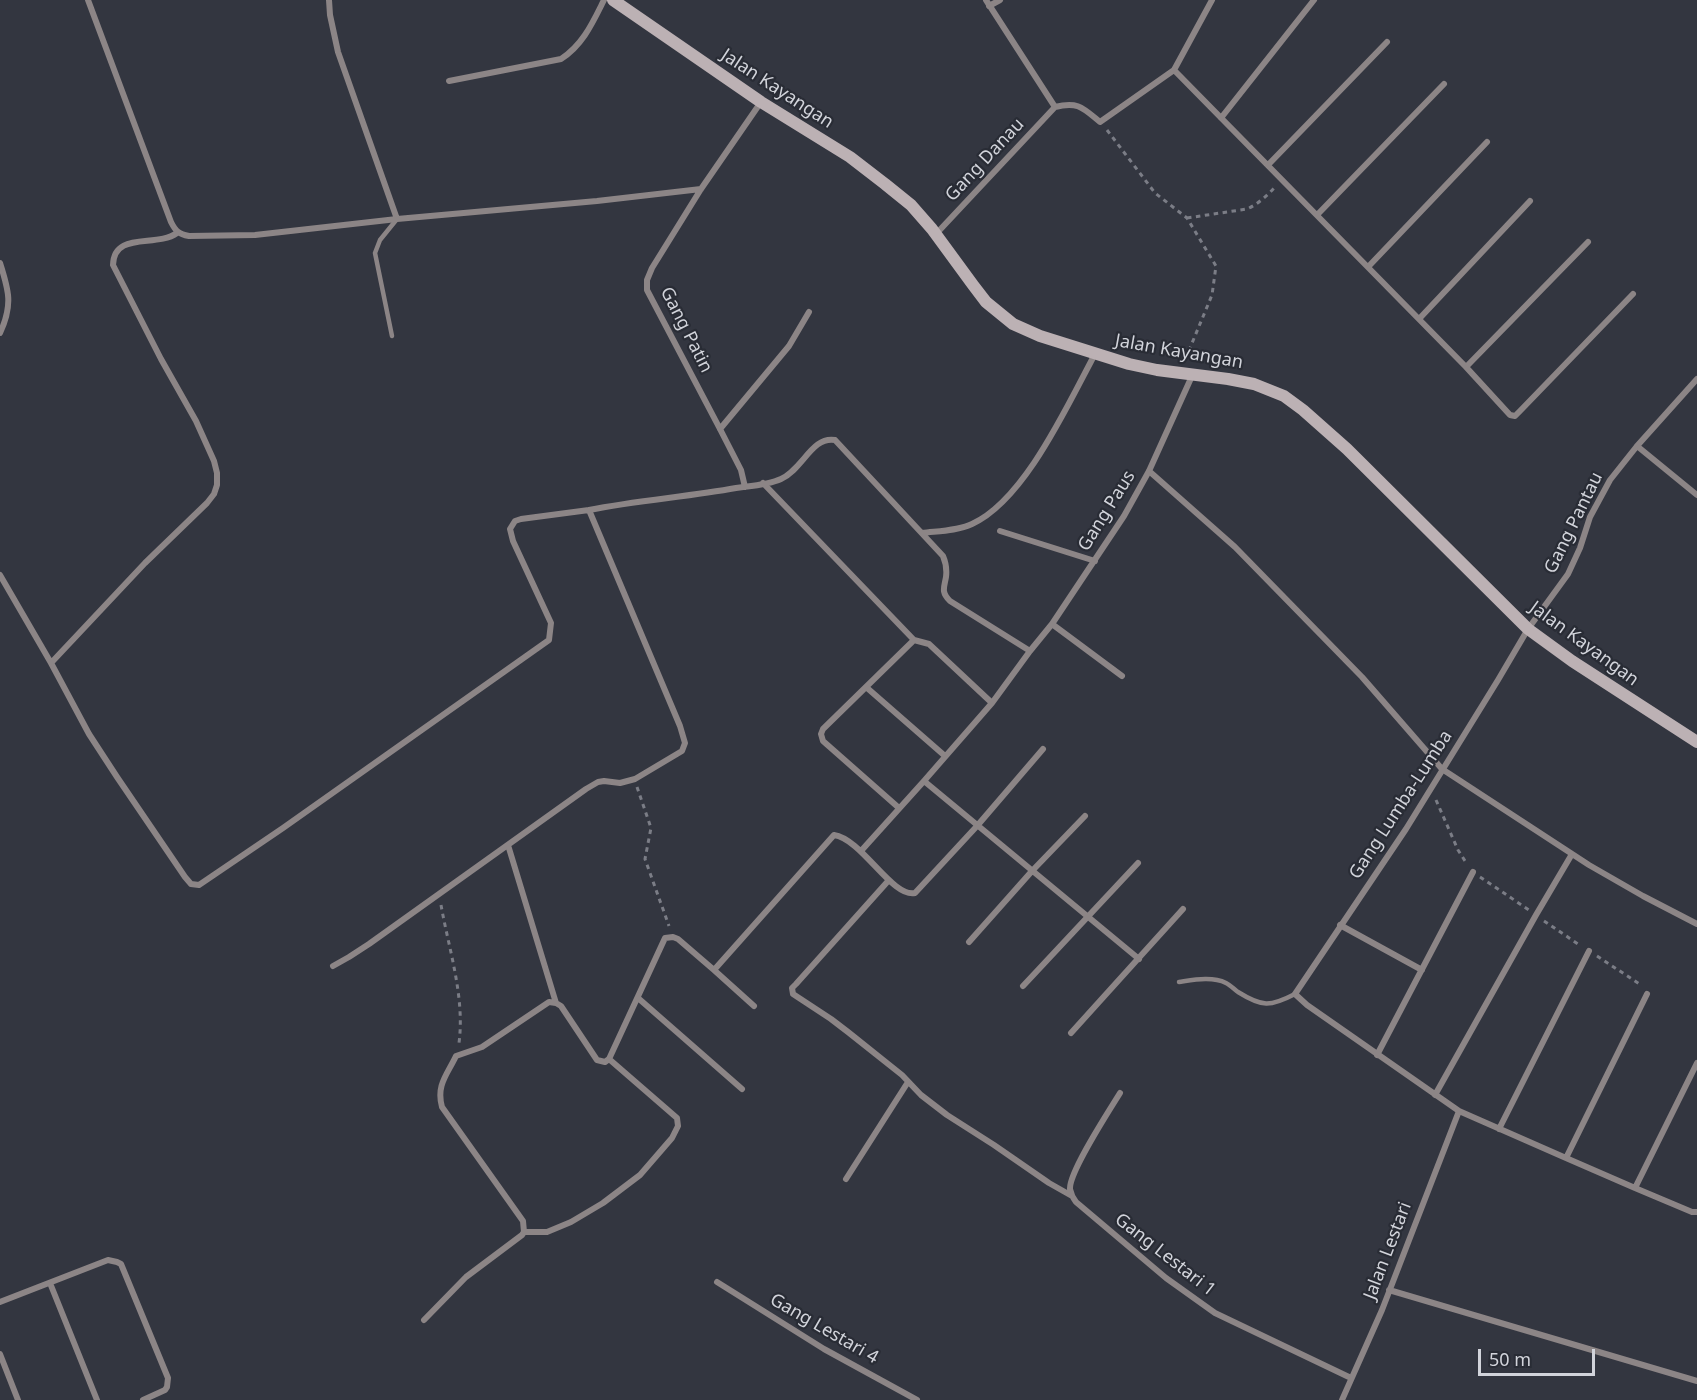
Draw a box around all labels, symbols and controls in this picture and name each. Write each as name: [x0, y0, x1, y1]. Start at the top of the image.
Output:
street label: Jalan Kayangan: [717, 45, 837, 133]
street label: Gang Danau: [941, 114, 1029, 206]
street label: Gang Patin: [655, 284, 717, 376]
street label: Jalan Kayangan: [1113, 330, 1245, 374]
street label: Gang Paus: [1074, 467, 1140, 555]
street label: Gang Pantau: [1540, 469, 1608, 577]
street label: Jalan Kayangan: [1525, 597, 1643, 691]
street label: Gang Lumba-Lumba: [1345, 727, 1457, 883]
street label: Jalan Lestari: [1360, 1199, 1416, 1303]
street label: Gang Lestari 1: [1110, 1209, 1220, 1301]
street label: Gang Lestari 4: [766, 1289, 882, 1369]
scale bar: [1481, 1337, 1598, 1375]
text: 50 m: [1489, 1347, 1531, 1371]

